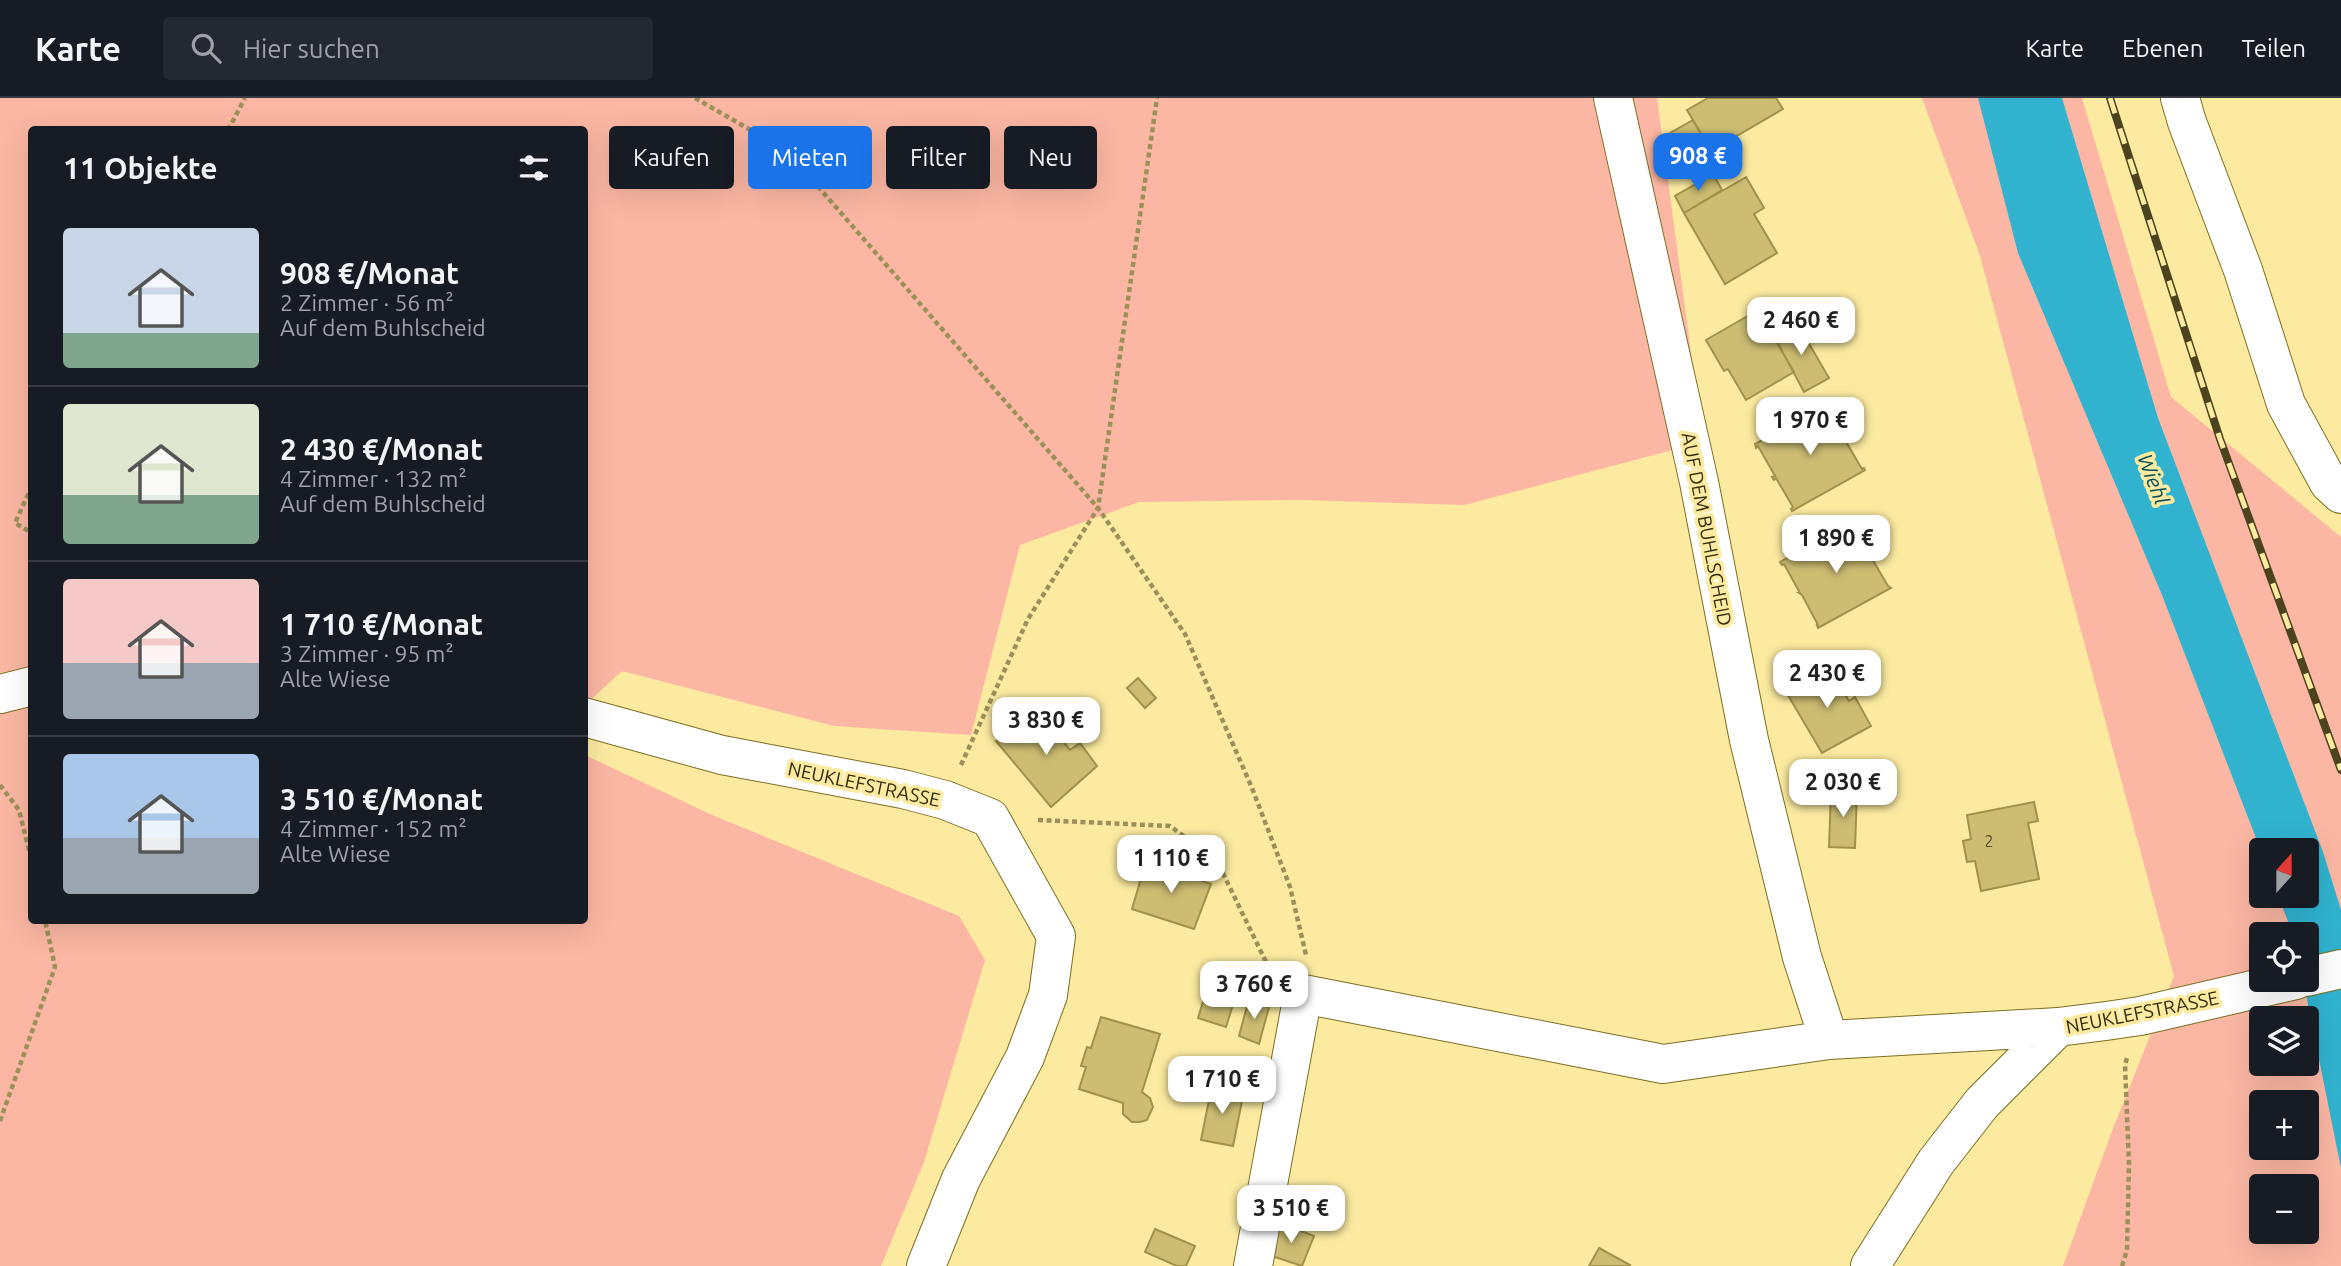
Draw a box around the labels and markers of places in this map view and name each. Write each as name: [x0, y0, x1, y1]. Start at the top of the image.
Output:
pin: 908 €: [1649, 134, 1747, 193]
pin: 2 460 €: [1736, 298, 1866, 357]
pin: 1 970 €: [1745, 398, 1875, 457]
pin: 1 890 €: [1771, 516, 1901, 575]
pin: 2 430 €: [1762, 650, 1892, 710]
pin: 3 830 €: [981, 698, 1111, 757]
pin: 2 030 €: [1778, 760, 1908, 819]
pin: 1 110 €: [1106, 836, 1236, 895]
pin: 3 760 €: [1189, 962, 1319, 1021]
pin: 1 710 €: [1157, 1056, 1287, 1116]
pin: 3 510 €: [1226, 1186, 1356, 1245]

